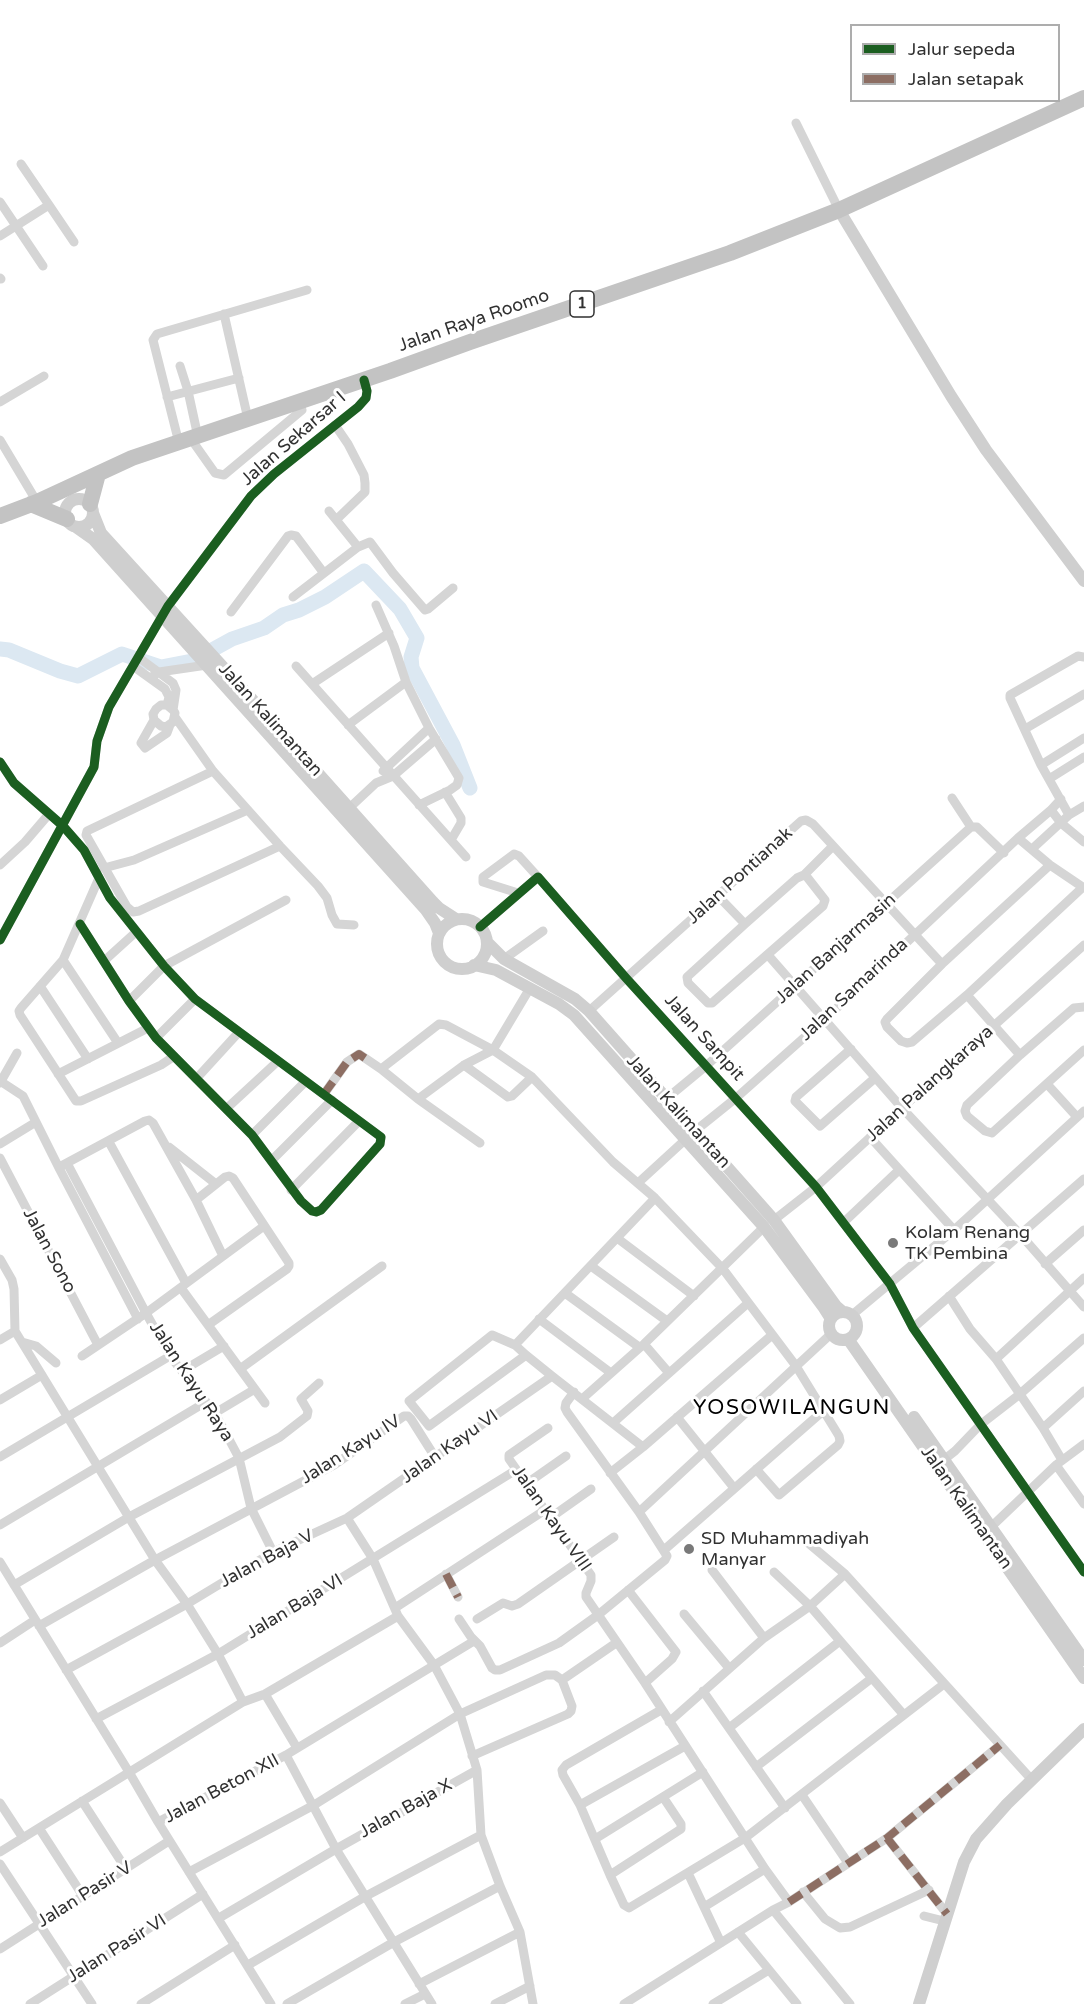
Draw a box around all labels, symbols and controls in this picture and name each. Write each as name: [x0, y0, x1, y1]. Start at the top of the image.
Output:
legend: [850, 24, 1060, 102]
text: Jalur sepeda: [908, 38, 1015, 60]
text: Jalan setapak: [908, 68, 1024, 90]
street label: Jalan Raya Roomo: [396, 285, 552, 357]
road number: 1: [570, 291, 594, 317]
street label: Jalan Sekarsar I: [237, 388, 351, 490]
street label: Jalan Kalimantan: [213, 659, 327, 781]
street label: Jalan Pontianak: [683, 823, 797, 929]
street label: Jalan Banjarmasin: [771, 889, 901, 1009]
street label: Jalan Samarinda: [795, 934, 913, 1046]
street label: Jalan Sampit: [659, 990, 749, 1086]
street label: Jalan Palangkaraya: [862, 1021, 998, 1147]
street label: Jalan Kalimantan: [621, 1051, 735, 1173]
street label: Jalan Sono: [18, 1205, 80, 1297]
place label: Kolam Renang TK Pembina: [905, 1222, 1030, 1264]
marker: Kolam Renang TK Pembina: [886, 1236, 900, 1250]
street label: Jalan Kayu Raya: [144, 1318, 238, 1446]
district label: YOSOWILANGUN: [693, 1395, 891, 1421]
street label: Jalan Kayu VI: [397, 1406, 503, 1488]
street label: Jalan Kayu IV: [297, 1411, 405, 1489]
street label: Jalan Kalimantan: [916, 1442, 1016, 1574]
street label: Jalan Kayu VIII: [507, 1462, 595, 1576]
street label: Jalan Baja V: [216, 1525, 318, 1593]
place label: SD Muhammadiyah Manyar: [701, 1528, 869, 1570]
marker: SD Muhammadiyah Manyar: [682, 1542, 696, 1556]
street label: Jalan Baja VI: [243, 1570, 347, 1644]
street label: Jalan Beton XII: [161, 1750, 283, 1828]
street label: Jalan Baja X: [356, 1775, 456, 1843]
street label: Jalan Pasir V: [34, 1857, 136, 1933]
street label: Jalan Pasir VI: [63, 1910, 171, 1988]

